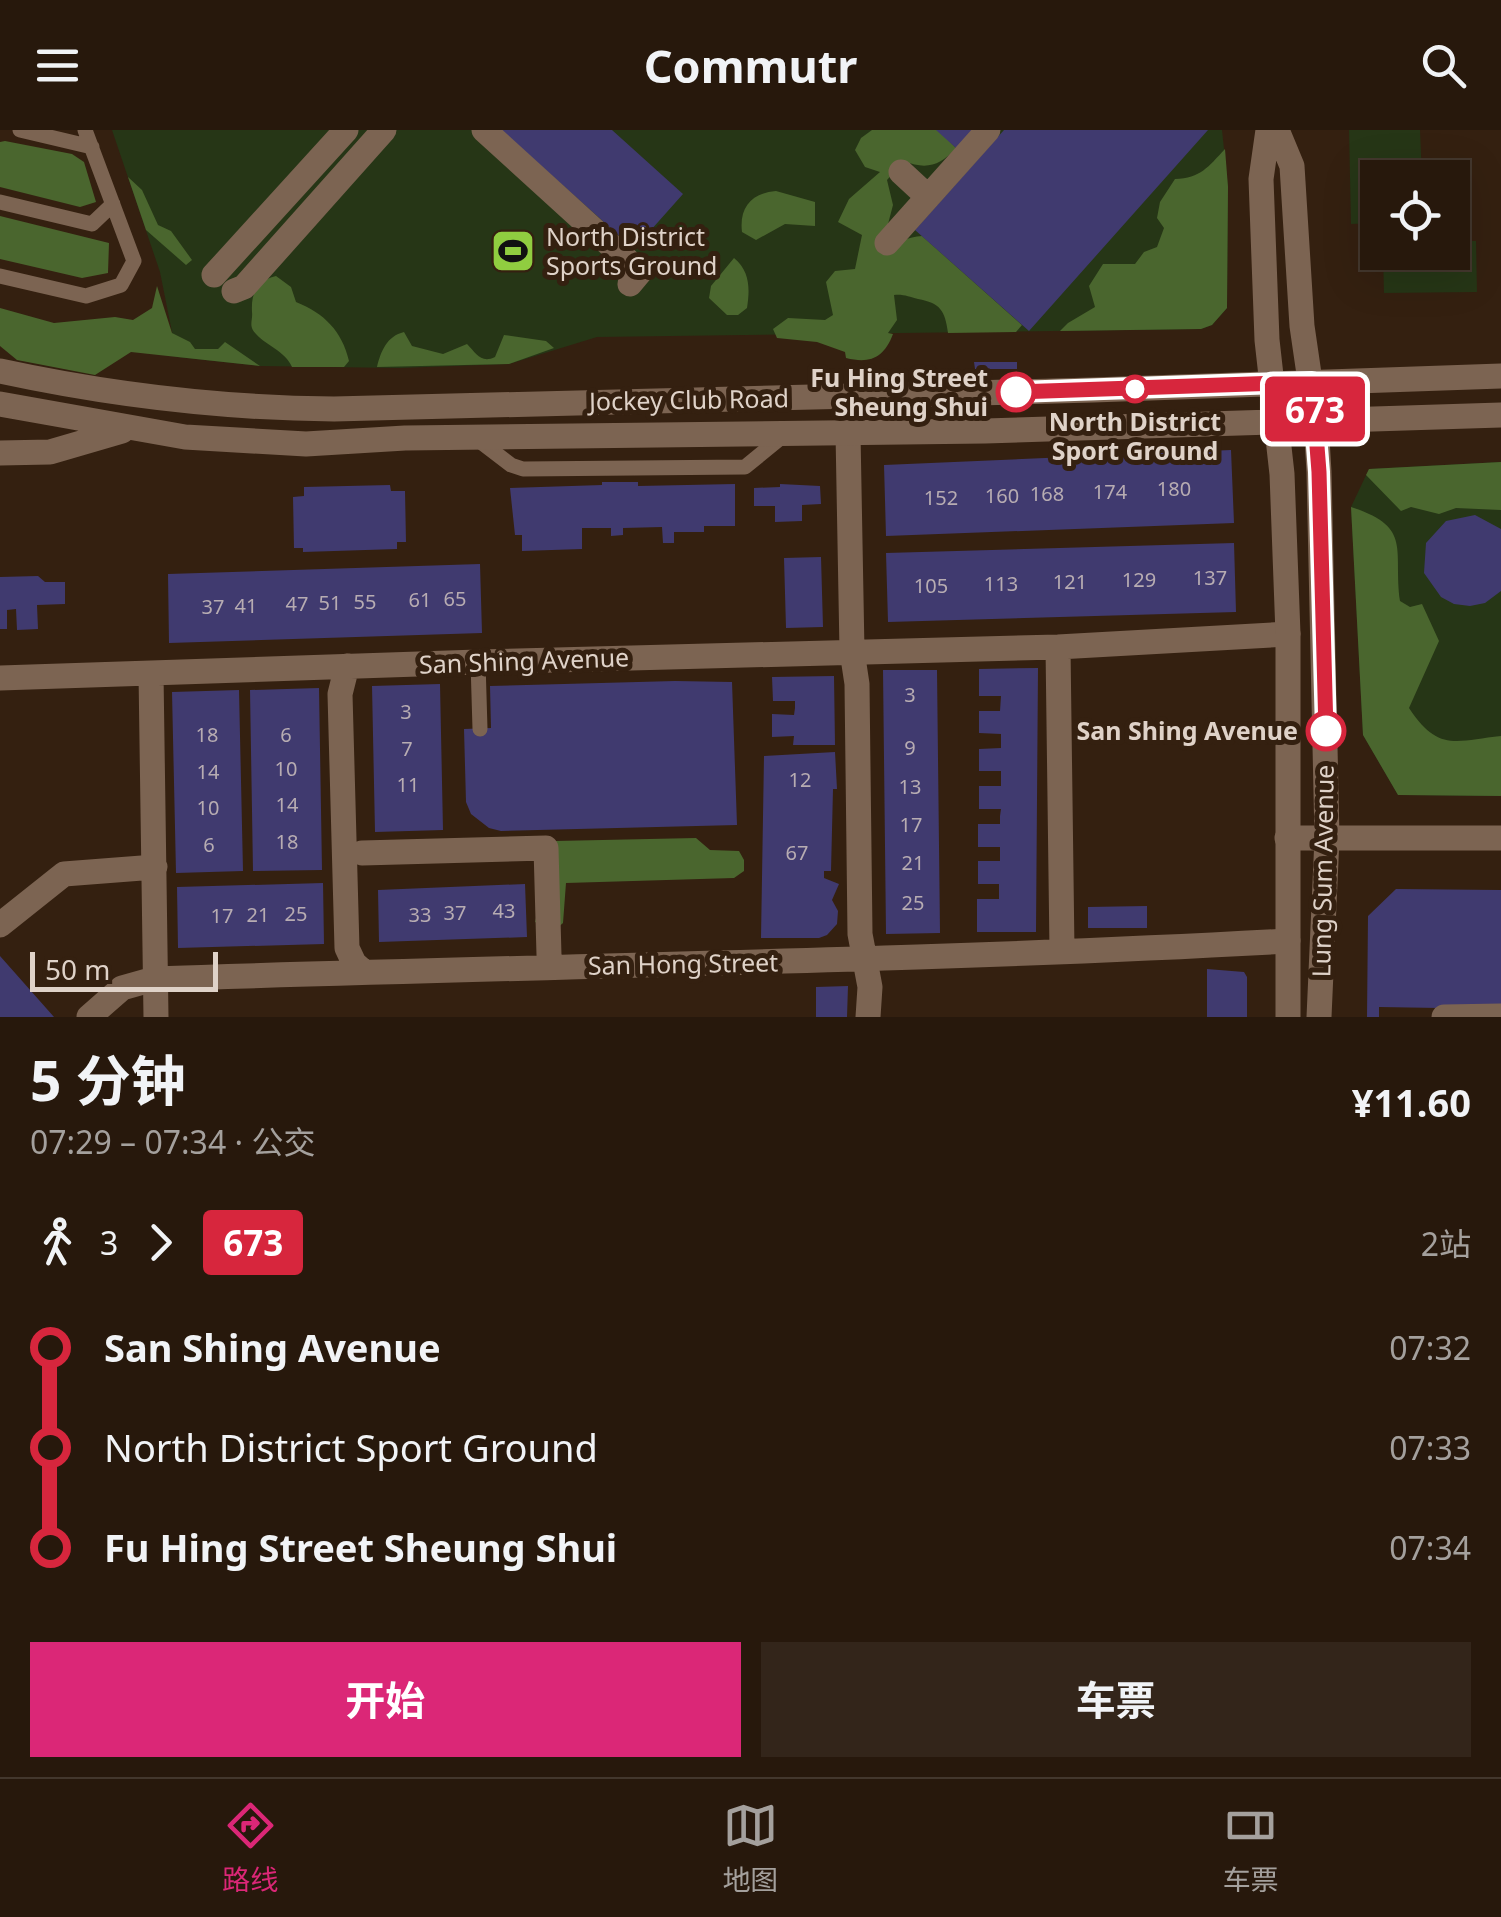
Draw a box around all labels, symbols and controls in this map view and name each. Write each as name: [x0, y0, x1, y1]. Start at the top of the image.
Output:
text: Commutr: [644, 35, 857, 96]
icon: menu: [30, 38, 85, 93]
icon: search: [1416, 38, 1471, 93]
map controls: [1360, 160, 1470, 270]
button: locate: [1360, 160, 1470, 270]
place label: North District Sports Ground: [546, 219, 717, 282]
sports icon: North District Sports Ground: [490, 228, 536, 274]
place label: Fu Hing Street Sheung Shui: [810, 360, 988, 423]
marker: Fu Hing Street Sheung Shui: [997, 373, 1035, 411]
marker: North District Sport Ground: [1122, 376, 1148, 402]
line badge: 673: [1258, 376, 1372, 442]
street label: Jockey Club Road: [587, 380, 789, 418]
text: 673: [1285, 386, 1345, 433]
place label: North District Sport Ground: [1049, 404, 1221, 467]
house number: 180: [1157, 475, 1191, 502]
house number: 174: [1093, 478, 1128, 505]
house number: 168: [1030, 480, 1064, 507]
house number: 160: [985, 482, 1019, 509]
house number: 152: [924, 484, 958, 511]
house number: 137: [1193, 564, 1227, 591]
house number: 129: [1122, 566, 1156, 593]
house number: 121: [1053, 568, 1087, 595]
house number: 113: [984, 570, 1018, 597]
house number: 105: [914, 572, 948, 599]
house number: 65: [444, 585, 466, 612]
house number: 61: [409, 586, 431, 613]
house number: 55: [354, 588, 376, 615]
house number: 51: [319, 589, 341, 616]
house number: 47: [286, 590, 308, 617]
house number: 41: [235, 592, 257, 619]
house number: 37: [202, 593, 224, 620]
street label: San Shing Avenue: [418, 639, 630, 681]
house number: 3: [904, 681, 916, 708]
house number: 3: [400, 698, 412, 725]
marker: San Shing Avenue: [1307, 712, 1345, 750]
place label: San Shing Avenue: [1077, 713, 1298, 747]
house number: 18: [196, 721, 218, 748]
house number: 6: [280, 721, 292, 748]
house number: 9: [904, 734, 916, 761]
house number: 7: [401, 735, 413, 762]
house number: 10: [275, 755, 297, 782]
house number: 14: [197, 758, 220, 785]
street label: Lung Sum Avenue: [1303, 764, 1341, 978]
house number: 12: [789, 766, 811, 793]
house number: 11: [397, 771, 419, 798]
house number: 13: [899, 773, 921, 800]
house number: 14: [276, 791, 299, 818]
house number: 10: [197, 794, 219, 821]
house number: 17: [900, 811, 922, 838]
house number: 18: [276, 828, 298, 855]
house number: 6: [203, 831, 215, 858]
house number: 67: [786, 839, 808, 866]
house number: 21: [902, 849, 924, 876]
house number: 25: [902, 889, 924, 916]
house number: 43: [493, 897, 515, 924]
house number: 37: [444, 899, 466, 926]
house number: 25: [285, 900, 307, 927]
house number: 21: [247, 901, 269, 928]
house number: 33: [409, 901, 431, 928]
house number: 17: [211, 902, 233, 929]
street label: San Hong Street: [587, 944, 779, 982]
scale bar: [30, 947, 218, 991]
text: 50 m: [45, 950, 111, 988]
text: 5 分钟: [30, 1042, 186, 1117]
text: ¥11.60: [1352, 1076, 1471, 1128]
text: 07:29 – 07:34 · 公交: [30, 1120, 315, 1163]
icon: walk: [30, 1215, 85, 1270]
icon: forward: [133, 1215, 188, 1270]
text: 673: [223, 1219, 283, 1266]
text: 3: [100, 1221, 118, 1264]
text: 2站: [1421, 1222, 1471, 1265]
text: San Shing Avenue: [104, 1321, 441, 1373]
text: 07:32: [1389, 1326, 1471, 1369]
text: North District Sport Ground: [104, 1421, 598, 1473]
text: 07:33: [1389, 1426, 1471, 1469]
text: Fu Hing Street Sheung Shui: [104, 1521, 617, 1573]
text: 07:34: [1389, 1526, 1471, 1569]
button: 开始: [30, 1642, 741, 1757]
button: 车票: [761, 1642, 1471, 1757]
tab: 路线: [222, 1798, 278, 1898]
tab: 地图: [722, 1798, 779, 1898]
tab: 车票: [1223, 1798, 1279, 1898]

